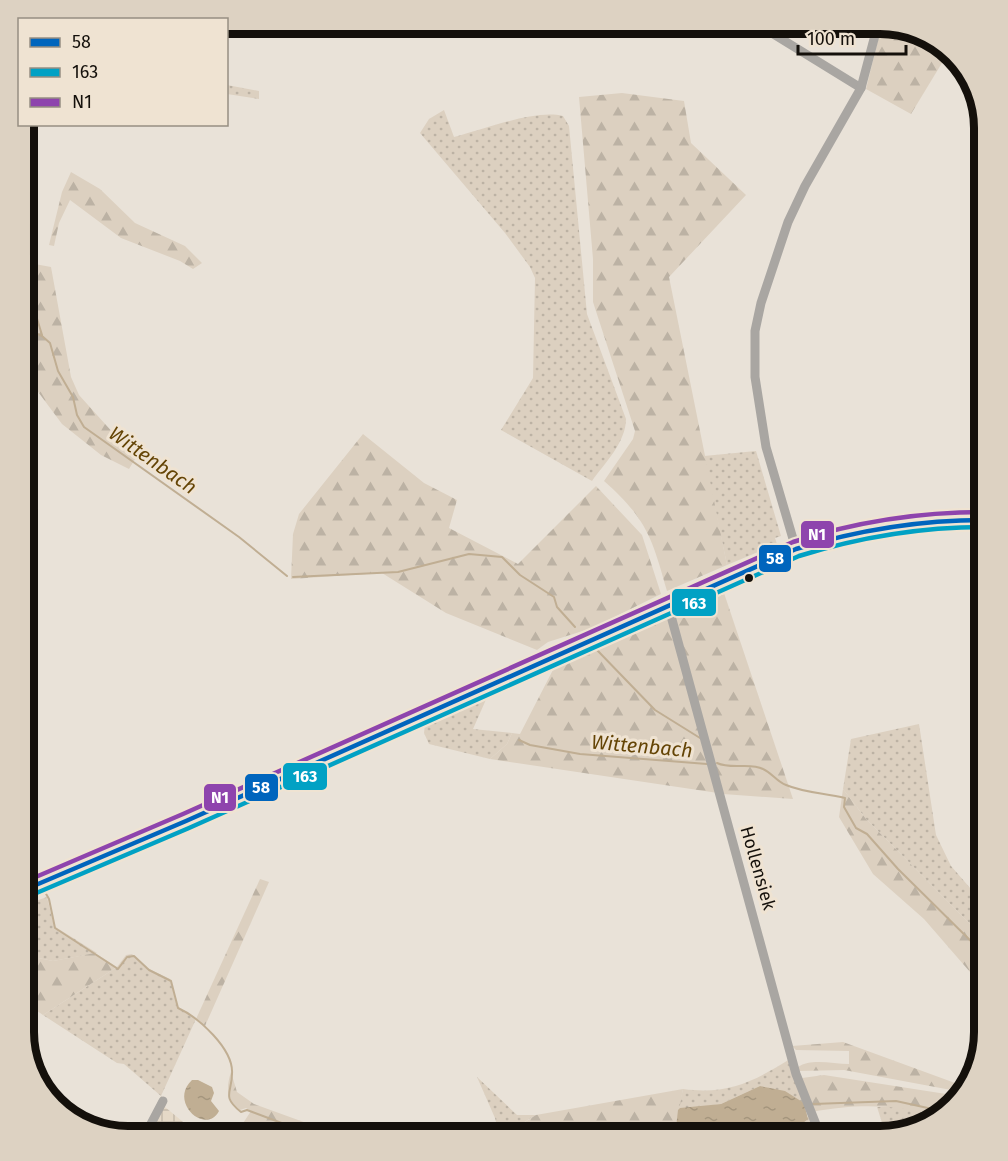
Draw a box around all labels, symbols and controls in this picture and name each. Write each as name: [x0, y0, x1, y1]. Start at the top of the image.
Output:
legend: [18, 18, 228, 126]
scale bar: [798, 18, 906, 56]
text: 100 m: [807, 28, 855, 50]
text: 58: [72, 31, 91, 53]
text: 163: [72, 61, 98, 83]
text: N1: [72, 91, 92, 113]
water label: Wittenbach: [104, 421, 202, 499]
line badge: N1: [800, 520, 835, 549]
text: N1: [808, 525, 826, 544]
line badge: 58: [758, 544, 792, 573]
text: 58: [766, 549, 784, 568]
unlabelled marker: [743, 572, 755, 584]
line badge: 163: [671, 588, 717, 617]
text: 163: [682, 594, 706, 613]
water label: Wittenbach: [590, 730, 694, 762]
line badge: 163: [282, 762, 328, 791]
text: 163: [293, 767, 317, 786]
line badge: 58: [244, 773, 279, 802]
text: 58: [252, 778, 270, 797]
line badge: N1: [203, 783, 237, 812]
text: N1: [211, 788, 229, 807]
street label: Hollensiek: [736, 824, 781, 913]

